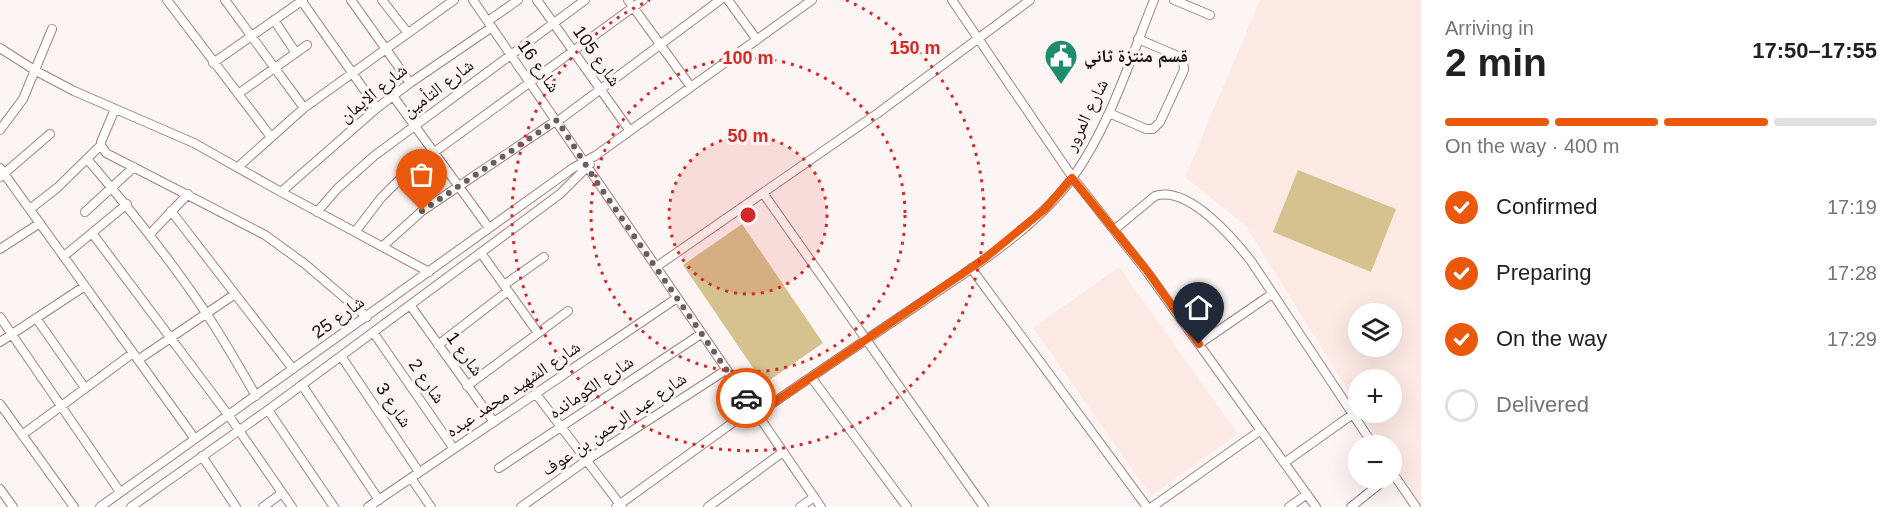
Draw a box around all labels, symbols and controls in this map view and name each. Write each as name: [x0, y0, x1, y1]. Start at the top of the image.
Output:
text: Arriving in: [1445, 17, 1534, 39]
street label: شارع 105: [568, 22, 625, 91]
street label: شارع 16: [513, 36, 564, 97]
text: 150 m: [889, 38, 941, 58]
public building icon: قسم منتزة ثاني: [1043, 38, 1079, 85]
text: 17:50–17:55: [1752, 38, 1877, 63]
text: 2 min: [1445, 41, 1547, 84]
place label: قسم منتزة ثاني: [1084, 46, 1188, 70]
text: 100 m: [722, 48, 774, 68]
street label: شارع التأمين: [398, 54, 478, 122]
street label: شارع الايمان: [335, 60, 412, 127]
street label: شارع المرور: [1060, 76, 1113, 156]
text: 50 m: [727, 126, 769, 146]
text: On the way · 400 m: [1445, 135, 1620, 157]
pin: [396, 149, 447, 211]
icon: bag: [405, 158, 438, 191]
icon: check: [1445, 191, 1478, 224]
text: Confirmed: [1496, 194, 1597, 219]
text: 17:19: [1827, 196, 1877, 218]
centre of rings: [738, 205, 758, 225]
icon: check: [1445, 257, 1478, 290]
text: Preparing: [1496, 260, 1591, 285]
text: 17:28: [1827, 262, 1877, 284]
pin: [1173, 282, 1224, 344]
street label: شارع 25: [308, 291, 368, 343]
icon: home: [1182, 291, 1215, 324]
map controls: [1348, 303, 1402, 489]
button: layers: [1348, 303, 1402, 357]
icon: check: [1445, 323, 1478, 356]
text: On the way: [1496, 326, 1607, 351]
street label: شارع 1: [442, 328, 488, 380]
text: 17:29: [1827, 328, 1877, 350]
street label: شارع الشهيد محمد عبده: [442, 337, 584, 442]
street label: شارع الكومانده: [545, 351, 638, 423]
street label: شارع 2: [404, 355, 449, 407]
street label: شارع عبد الرحمن بن عوف: [538, 368, 691, 481]
courier: [716, 368, 776, 428]
button: +: [1348, 369, 1402, 423]
street label: شارع 3: [371, 379, 416, 432]
icon: car: [730, 382, 763, 415]
text: Delivered: [1496, 392, 1589, 417]
button: −: [1348, 435, 1402, 489]

